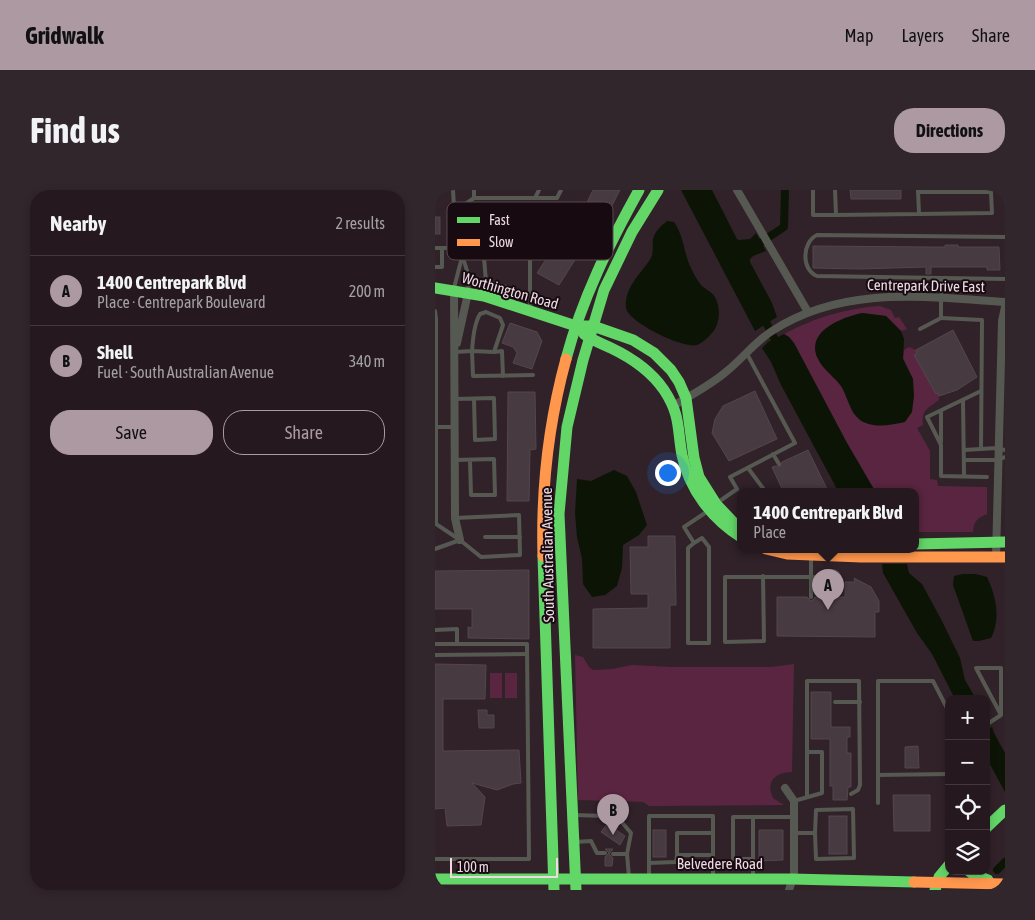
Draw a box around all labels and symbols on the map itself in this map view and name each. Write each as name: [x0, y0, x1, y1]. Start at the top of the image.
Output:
legend: [447, 202, 613, 260]
text: Fast: [489, 212, 510, 228]
text: Slow: [489, 234, 514, 250]
street label: Worthington Road: [460, 269, 560, 312]
street label: Centrepark Drive East: [867, 276, 985, 295]
your location: [655, 460, 681, 486]
street label: South Australian Avenue: [538, 487, 557, 623]
pin: A: [812, 569, 844, 610]
pin: B: [597, 794, 629, 835]
scale bar: [450, 855, 557, 878]
street label: Belvedere Road: [677, 855, 763, 872]

